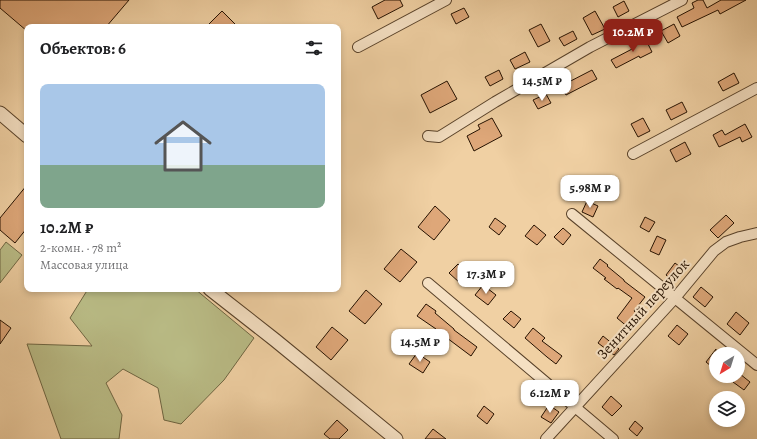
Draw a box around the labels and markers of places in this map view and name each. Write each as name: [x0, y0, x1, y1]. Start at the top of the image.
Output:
pin: 10.2M ₽: [596, 19, 670, 53]
pin: 14.5M ₽: [505, 68, 579, 102]
pin: 5.98M ₽: [553, 175, 627, 209]
pin: 17.3M ₽: [449, 261, 523, 295]
pin: 14.5M ₽: [383, 329, 457, 363]
pin: 6.12M ₽: [513, 380, 587, 414]

